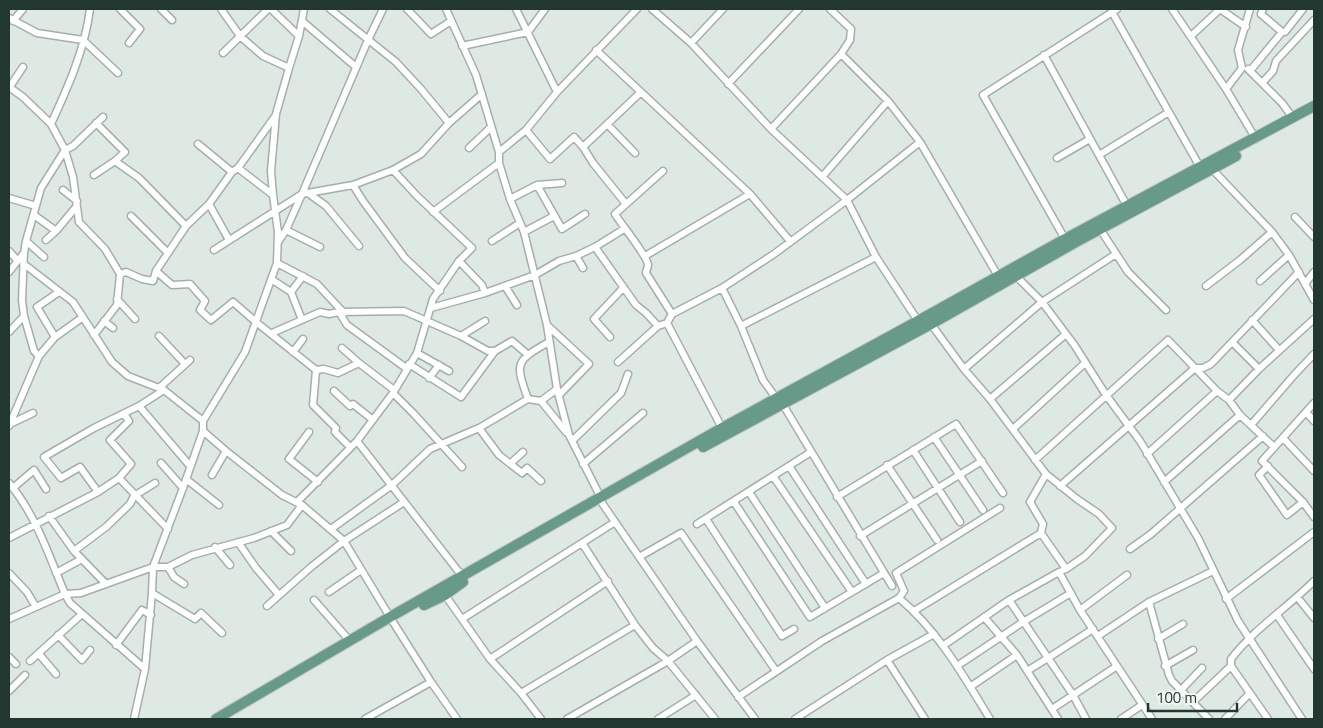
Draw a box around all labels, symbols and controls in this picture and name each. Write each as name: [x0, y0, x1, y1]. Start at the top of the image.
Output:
scale bar: [1148, 680, 1237, 712]
text: 100 m: [1156, 686, 1197, 709]

